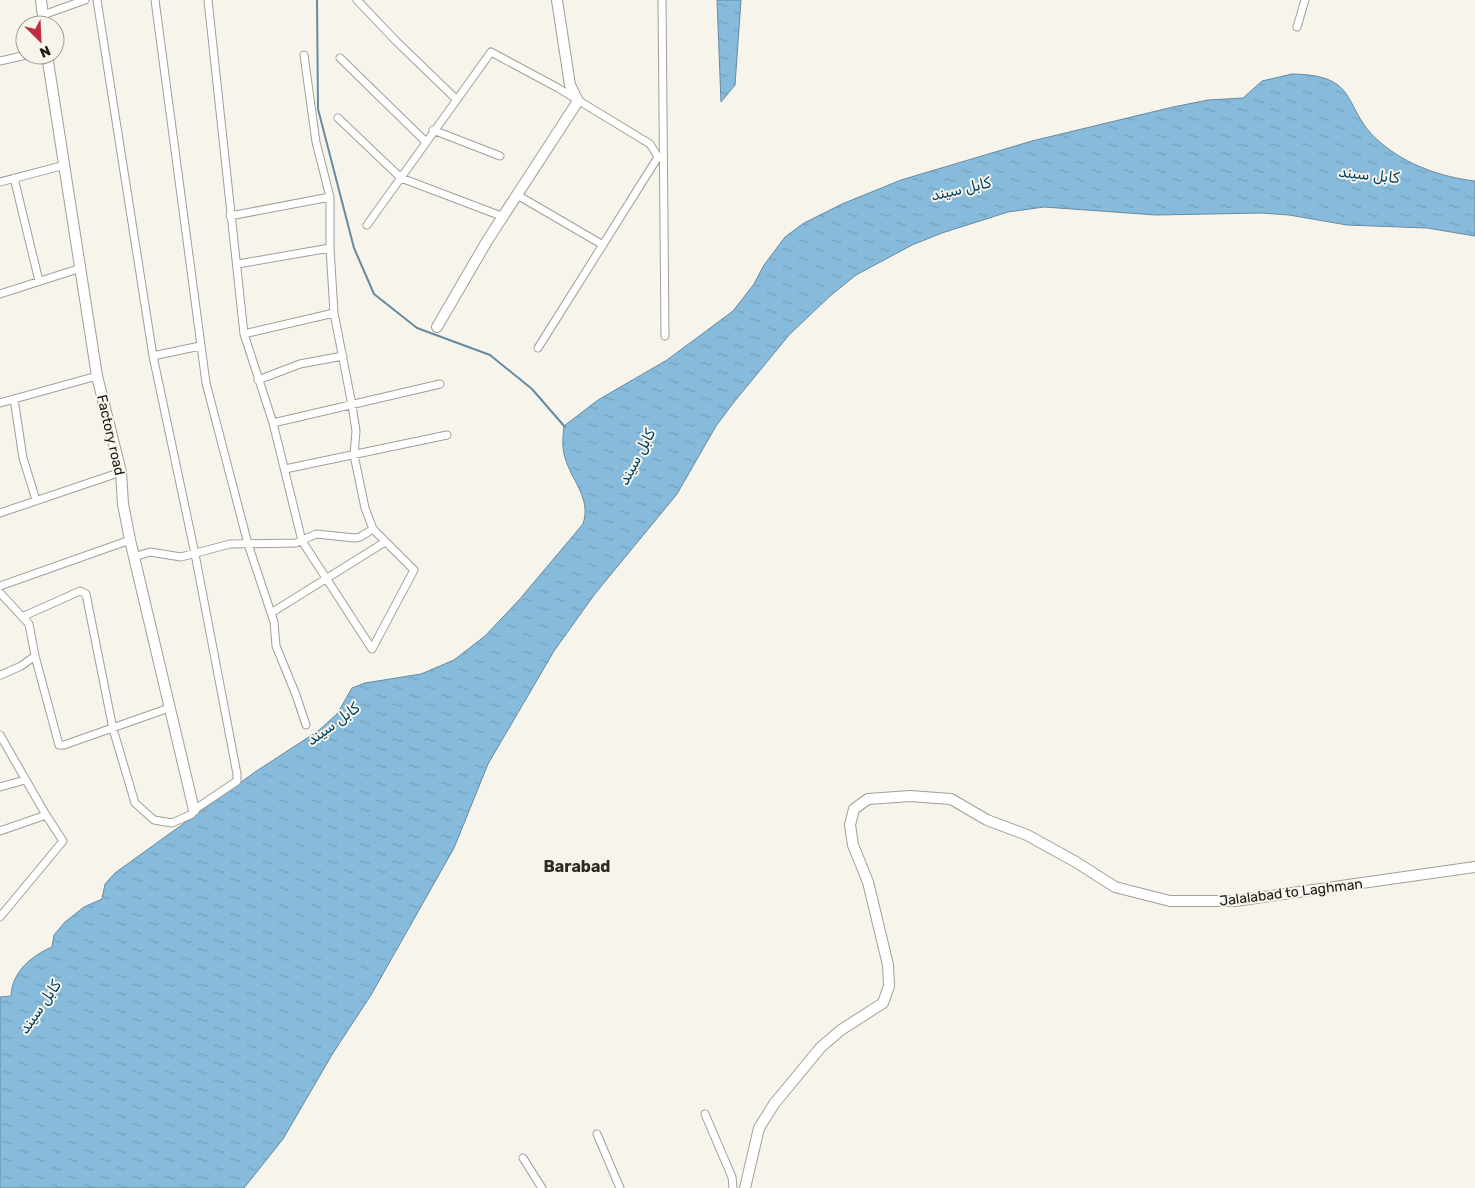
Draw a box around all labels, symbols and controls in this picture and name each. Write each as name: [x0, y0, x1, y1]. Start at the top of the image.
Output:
north arrow: [15, 15, 65, 65]
text: N: [37, 42, 53, 61]
water label: کابل سيند: [1338, 163, 1401, 187]
water label: کابل سيند: [929, 173, 993, 205]
street label: Factory road: [93, 393, 128, 477]
water label: کابل سيند: [615, 426, 659, 488]
water label: کابل سيند: [303, 699, 363, 749]
district label: Barabad: [544, 857, 610, 876]
street label: Jalalabad to Laghman: [1218, 875, 1364, 910]
water label: کابل سيند: [15, 977, 65, 1037]

